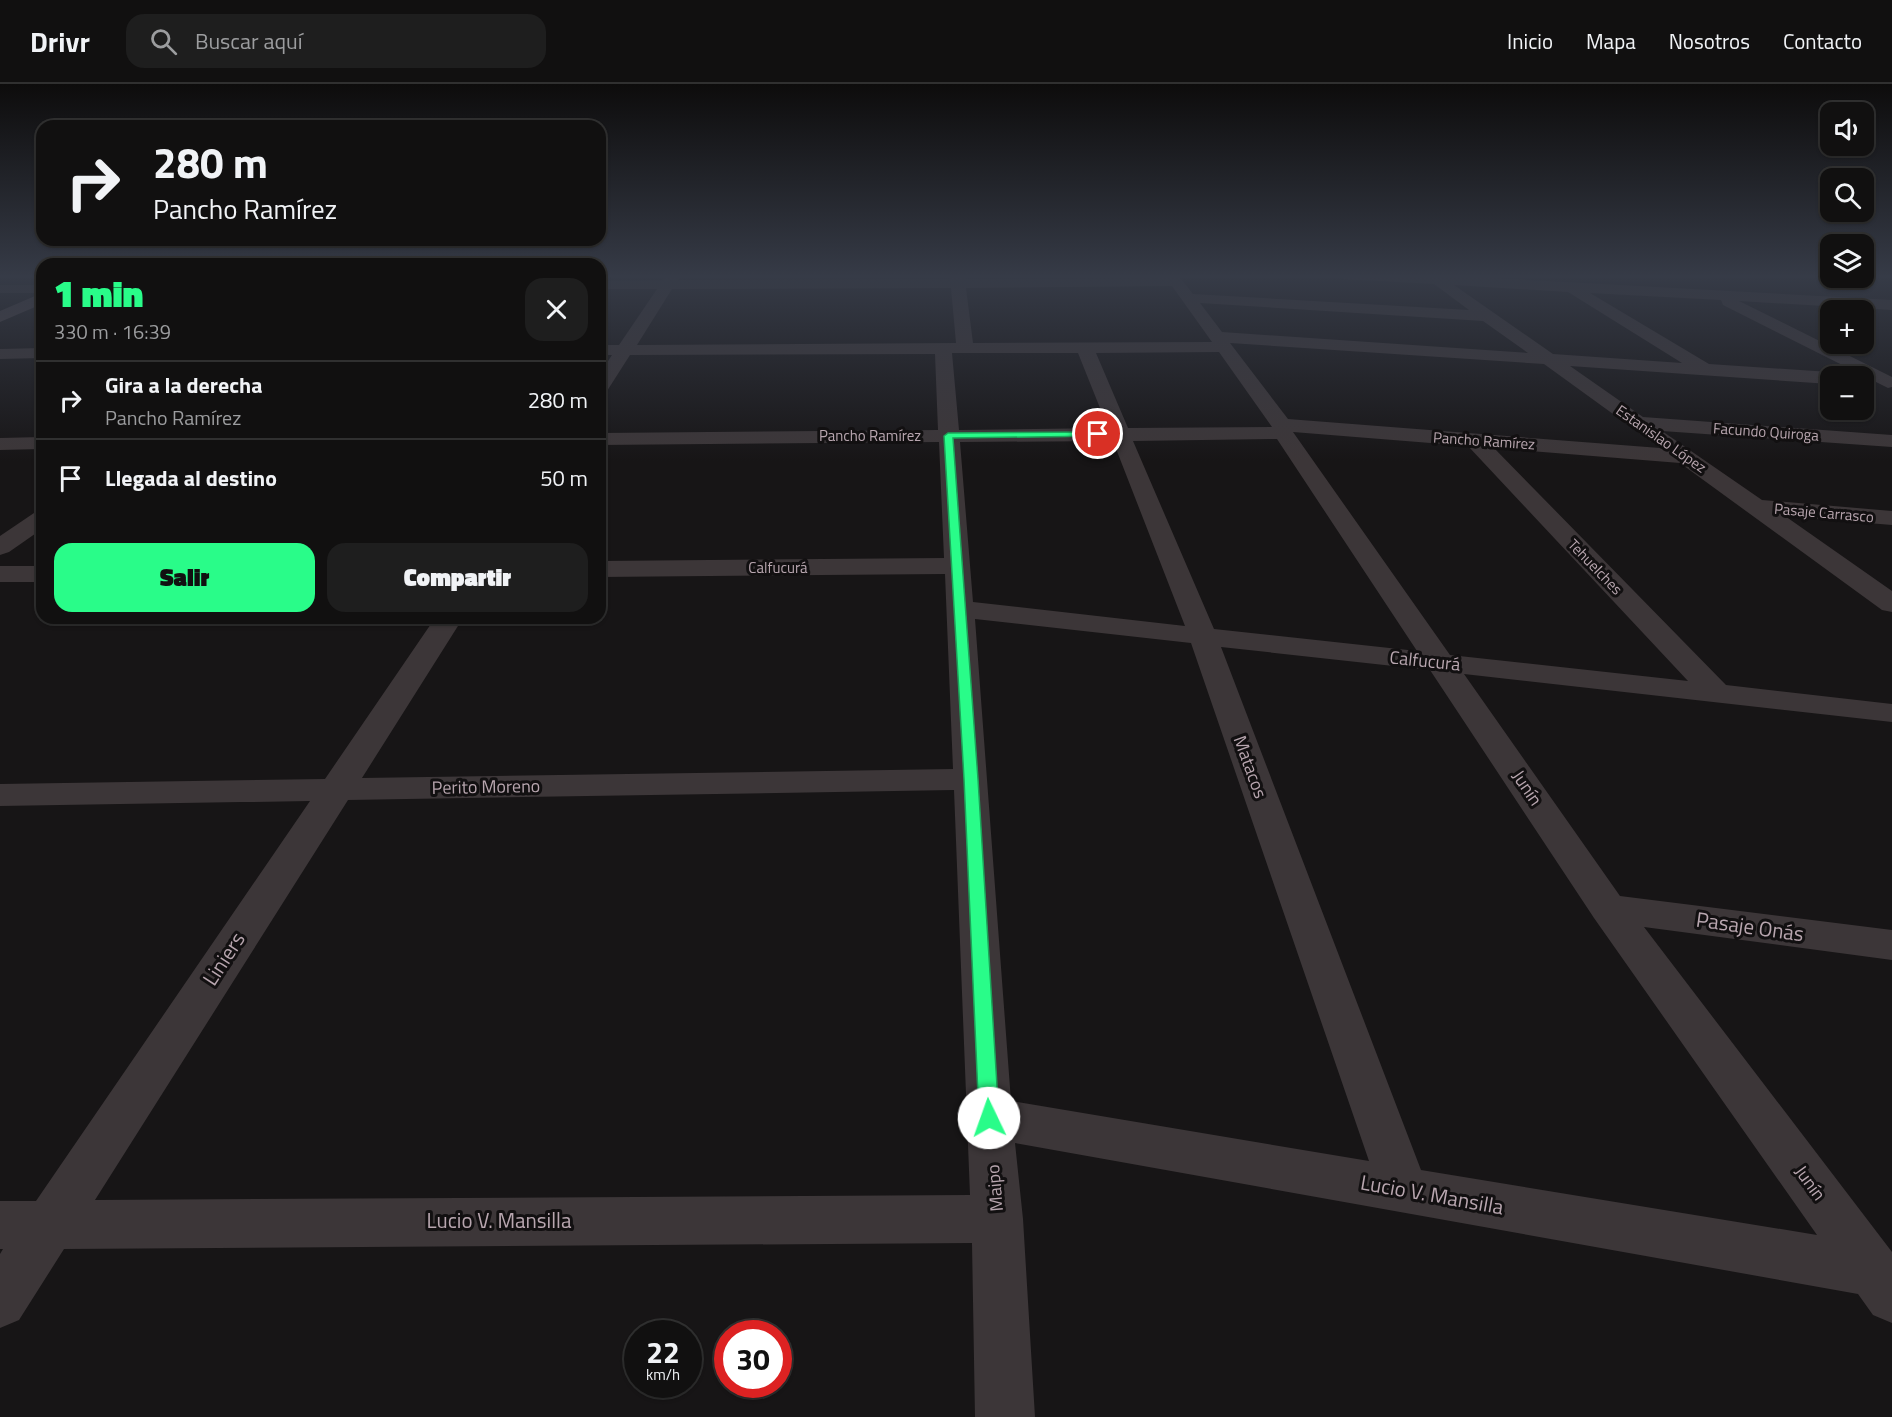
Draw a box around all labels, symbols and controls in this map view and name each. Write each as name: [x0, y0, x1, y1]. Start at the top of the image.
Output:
search box: [126, 14, 546, 68]
text: Drivr: [30, 20, 90, 63]
text: Buscar aquí: [195, 24, 303, 58]
icon: search: [147, 25, 180, 58]
text: Inicio: [1507, 25, 1553, 57]
text: Mapa: [1586, 25, 1636, 57]
text: Nosotros: [1669, 25, 1750, 57]
text: Contacto: [1783, 25, 1862, 57]
map controls: [1820, 102, 1874, 420]
button: sound: [1820, 102, 1874, 156]
text: 280 m: [153, 130, 268, 194]
icon: right: [54, 144, 132, 222]
button: search: [1820, 168, 1874, 222]
text: Pancho Ramírez: [153, 188, 337, 229]
button: layers: [1820, 234, 1874, 288]
text: 1 min: [54, 266, 143, 321]
button: close: [525, 278, 588, 341]
button: +: [1820, 300, 1874, 354]
text: 330 m · 16:39: [54, 316, 171, 347]
button: −: [1820, 366, 1874, 420]
text: Gira a la derecha: [105, 368, 262, 402]
text: 280 m: [528, 383, 588, 417]
icon: right: [54, 384, 87, 417]
street label: Estanislao López: [1611, 399, 1711, 478]
text: Pancho Ramírez: [105, 402, 241, 433]
pin: [1072, 408, 1123, 459]
street label: Facundo Quiroga: [1712, 416, 1820, 447]
icon: arrive: [1081, 417, 1114, 450]
street label: Pancho Ramírez: [819, 424, 921, 447]
street label: Pancho Ramírez: [1432, 425, 1536, 456]
text: Llegada al destino: [105, 461, 277, 495]
text: 50 m: [540, 461, 588, 495]
icon: arrive: [54, 462, 87, 495]
street label: Pasaje Carrasco: [1773, 497, 1875, 528]
street label: Tehuelches: [1563, 533, 1628, 600]
button: Salir: [54, 543, 315, 612]
button: Compartir: [327, 543, 588, 612]
street label: Calfucurá: [748, 556, 808, 579]
street label: Calfucurá: [1388, 643, 1462, 678]
street label: Matacos: [1227, 732, 1274, 802]
street label: Junín: [1506, 764, 1549, 811]
street label: Perito Moreno: [432, 772, 540, 801]
street label: Pasaje Onás: [1694, 903, 1806, 949]
street label: Liniers: [194, 925, 252, 992]
position arrow: [957, 1086, 1021, 1150]
street label: Junín: [1788, 1159, 1833, 1206]
street label: Maipo: [979, 1163, 1010, 1213]
street label: Lucio V. Mansilla: [1358, 1166, 1507, 1222]
street label: Lucio V. Mansilla: [427, 1204, 572, 1236]
speed limit sign: 30: [714, 1320, 792, 1398]
text: 22: [646, 1329, 680, 1375]
text: km/h: [646, 1363, 680, 1386]

